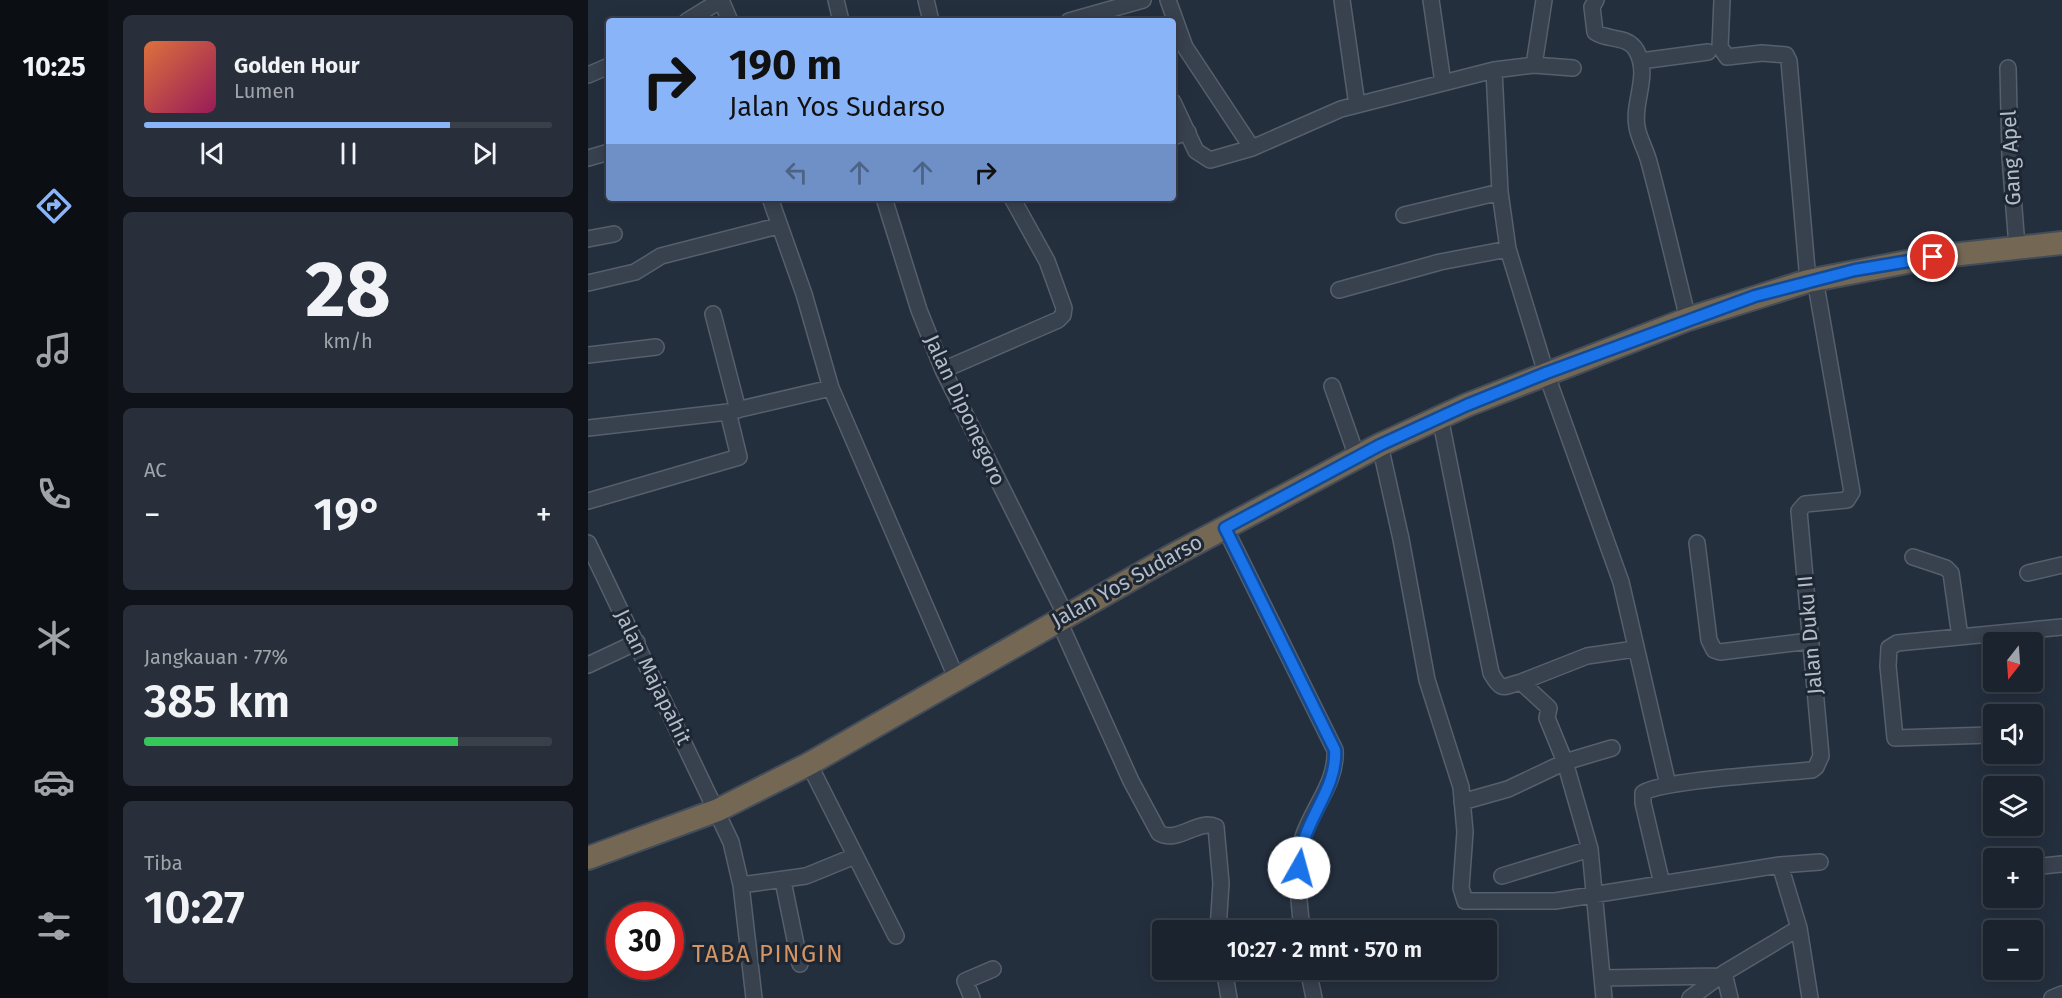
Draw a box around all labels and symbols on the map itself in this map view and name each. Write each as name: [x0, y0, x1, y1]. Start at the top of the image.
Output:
street label: Gang Apel: [1996, 110, 2026, 206]
pin: [1907, 231, 1958, 282]
street label: Jalan Diponegoro: [919, 330, 1011, 490]
street label: Jalan Yos Sudarso: [1047, 529, 1207, 633]
street label: Jalan Duku II: [1792, 574, 1828, 696]
street label: Jalan Majapahit: [609, 605, 697, 749]
north arrow: [1983, 632, 2043, 692]
position arrow: [1267, 836, 1331, 900]
speed limit sign: 30: [606, 902, 684, 980]
district label: TABA PINGIN: [692, 940, 844, 968]

